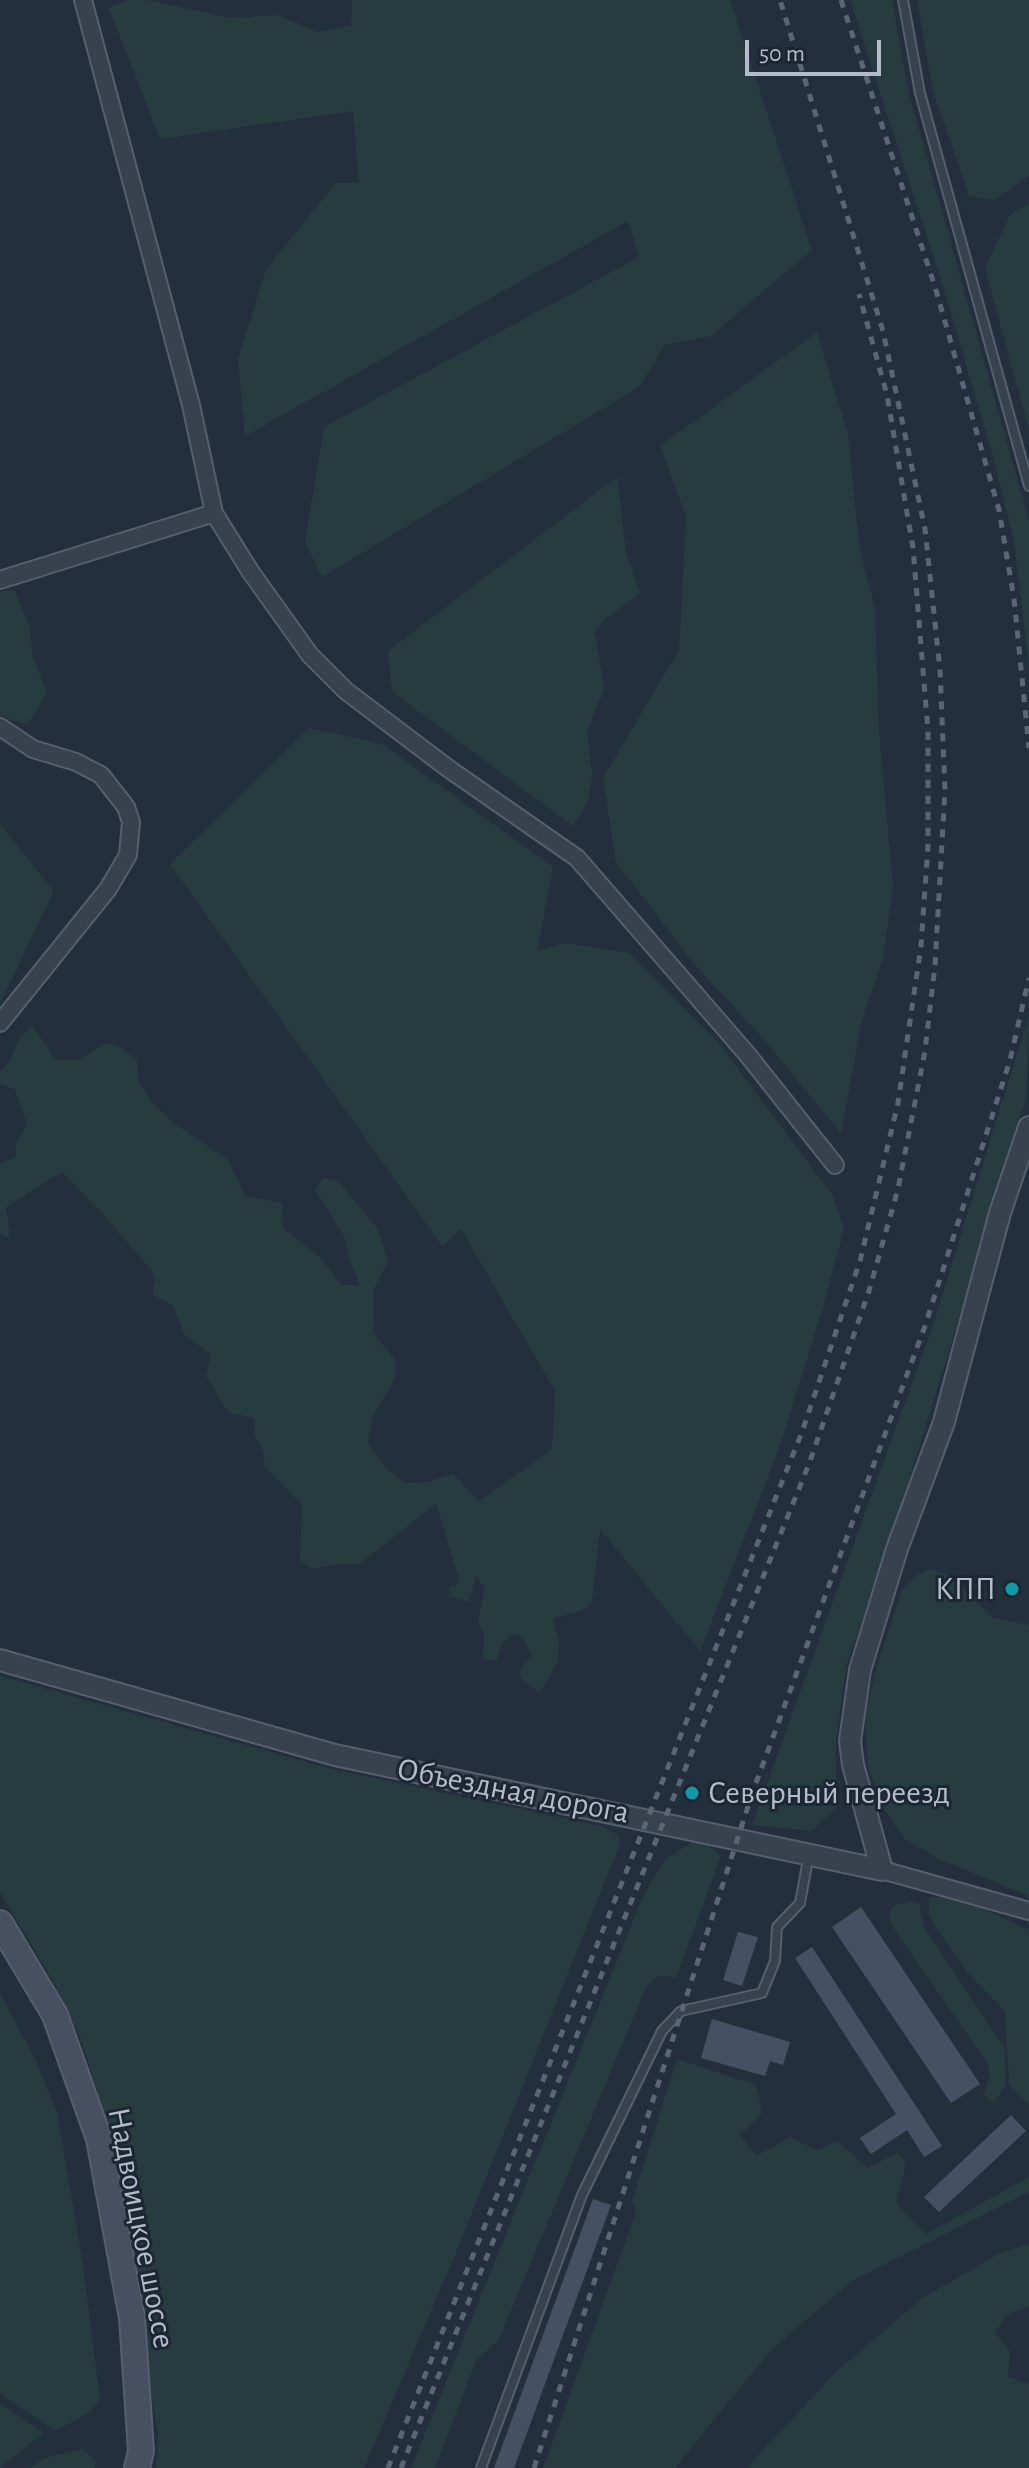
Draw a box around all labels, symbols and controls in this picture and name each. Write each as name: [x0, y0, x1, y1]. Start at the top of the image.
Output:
scale bar: [749, 24, 885, 74]
text: 50 m: [759, 42, 805, 66]
place label: КПП: [935, 1570, 996, 1608]
marker: КПП: [1003, 1580, 1021, 1598]
street label: Объездная дорога: [394, 1750, 632, 1832]
place label: Северный переезд: [708, 1774, 950, 1812]
marker: Северный переезд: [683, 1784, 701, 1802]
street label: Надвоицкое шоссе: [99, 2104, 183, 2352]

